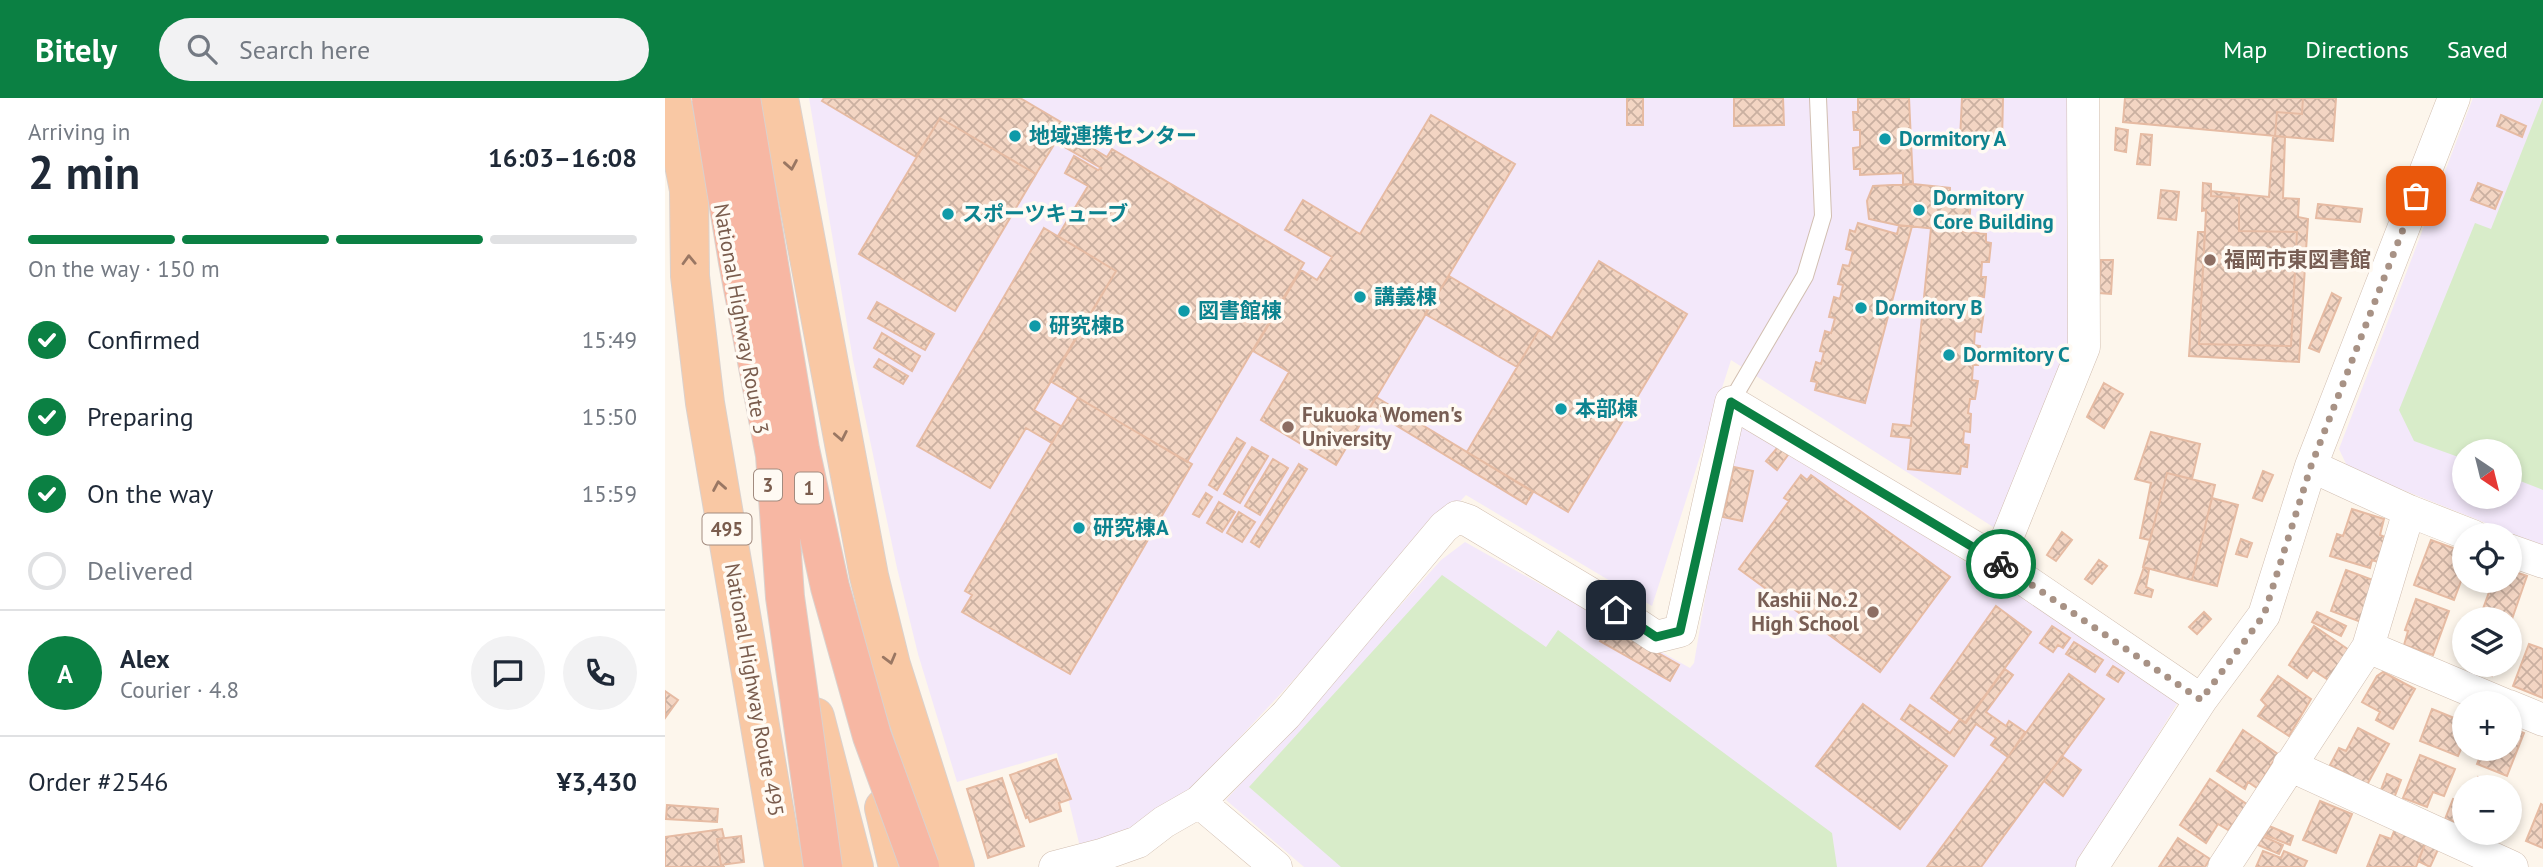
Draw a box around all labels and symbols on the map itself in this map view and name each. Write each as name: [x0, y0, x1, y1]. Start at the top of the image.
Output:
place label: 地域連携センター: [1029, 122, 1197, 149]
place label: Dormitory A: [1899, 125, 2006, 152]
marker: 地域連携センター: [1007, 128, 1023, 144]
marker: Dormitory A: [1877, 131, 1893, 147]
one-way arrow: [783, 159, 798, 171]
pin: [2386, 166, 2446, 226]
place label: Dormitory Core Building: [1933, 184, 2054, 235]
place label: スポーツキューブ: [962, 200, 1128, 227]
street label: National Highway Route 3: [708, 201, 775, 436]
marker: Dormitory Core Building: [1911, 202, 1927, 218]
marker: スポーツキューブ: [940, 206, 956, 222]
place label: 福岡市東図書館: [2224, 246, 2371, 273]
marker: 福岡市東図書館: [2202, 252, 2218, 268]
one-way arrow: [682, 255, 697, 266]
place label: 講義棟: [1374, 283, 1437, 310]
marker: 講義棟: [1352, 289, 1368, 305]
place label: Dormitory B: [1875, 294, 1983, 321]
place label: 図書館棟: [1198, 297, 1282, 324]
marker: Dormitory B: [1853, 300, 1869, 316]
marker: 図書館棟: [1176, 303, 1192, 319]
place label: 研究棟B: [1049, 312, 1124, 339]
marker: 研究棟B: [1027, 318, 1043, 334]
place label: Dormitory C: [1963, 341, 2070, 368]
marker: Dormitory C: [1941, 347, 1957, 363]
place label: 本部棟: [1575, 395, 1638, 422]
place label: Fukuoka Women's University: [1302, 401, 1462, 452]
marker: 本部棟: [1553, 401, 1569, 417]
marker: Fukuoka Women's University: [1280, 419, 1296, 435]
one-way arrow: [833, 430, 848, 442]
north arrow: [2452, 439, 2522, 509]
road number: 3: [754, 470, 782, 500]
road number: 1: [795, 472, 823, 504]
one-way arrow: [712, 480, 727, 492]
road number: 495: [703, 514, 751, 544]
place label: 研究棟A: [1093, 514, 1169, 541]
marker: 研究棟A: [1071, 520, 1087, 536]
courier: [1966, 529, 2036, 599]
street label: National Highway Route 495: [719, 561, 790, 819]
pin: [1586, 580, 1646, 640]
place label: Kashii No.2 High School: [1751, 586, 1860, 637]
marker: Kashii No.2 High School: [1865, 604, 1881, 620]
one-way arrow: [882, 653, 896, 665]

